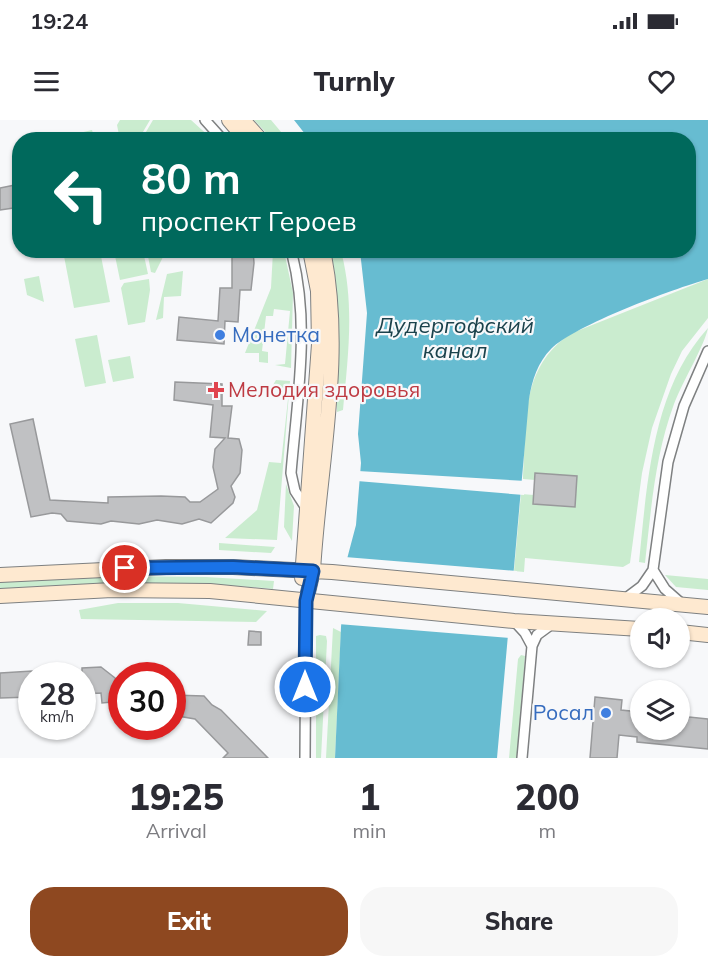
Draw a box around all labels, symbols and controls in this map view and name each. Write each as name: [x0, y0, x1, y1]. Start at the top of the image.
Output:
text: 19:24: [30, 7, 88, 35]
text: Turnly: [313, 64, 395, 98]
icon: menu: [30, 65, 63, 98]
icon: heart: [645, 65, 678, 98]
text: 80 m: [141, 152, 241, 205]
icon: left: [42, 156, 120, 234]
text: проспект Героев: [141, 204, 357, 238]
water label: Дудергофский канал: [374, 311, 534, 364]
place label: Монетка: [232, 321, 320, 347]
marker: Монетка: [213, 328, 227, 342]
place label: Мелодия здоровья: [228, 376, 420, 402]
marker: Мелодия здоровья: [209, 383, 223, 397]
pin: [99, 542, 150, 593]
icon: arrive: [108, 551, 141, 584]
map controls: [630, 608, 690, 740]
button: sound: [630, 608, 690, 668]
position arrow: [273, 655, 337, 719]
speed limit sign: 30: [108, 662, 186, 740]
text: 28: [39, 675, 75, 713]
button: layers: [630, 680, 690, 740]
place label: Росал: [533, 699, 594, 725]
marker: Росал: [599, 706, 613, 720]
text: km/h: [40, 707, 74, 726]
text: 19:25: [128, 774, 224, 819]
text: 1: [359, 774, 380, 819]
text: 200: [515, 774, 580, 819]
text: Arrival: [146, 818, 207, 843]
text: min: [352, 818, 387, 843]
text: m: [538, 818, 556, 843]
button: Exit: [30, 887, 348, 956]
button: Share: [360, 887, 678, 956]

